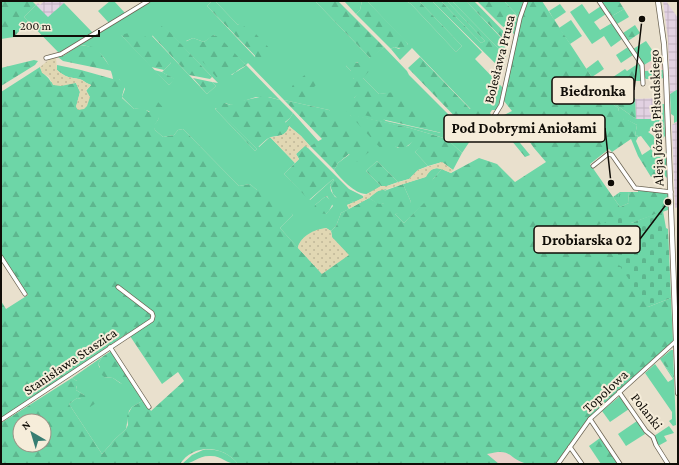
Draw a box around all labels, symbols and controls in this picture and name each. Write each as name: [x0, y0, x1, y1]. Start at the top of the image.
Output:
scale bar: [14, 12, 99, 38]
street label: Bolesława Prusa: [480, 13, 518, 105]
text: 200 m: [20, 19, 52, 33]
street label: Aleja Józefa Piłsudskiego: [646, 49, 667, 187]
callout: Biedronka: [552, 77, 634, 104]
text: Biedronka: [560, 83, 627, 99]
callout: Pod Dobrymi Aniołami: [444, 115, 605, 142]
text: Pod Dobrymi Aniołami: [451, 120, 597, 136]
callout: Drobiarska 02: [534, 226, 640, 253]
text: Drobiarska 02: [542, 232, 633, 248]
street label: Stanisława Staszica: [20, 324, 120, 398]
street label: Topolowa: [579, 366, 631, 416]
street label: Polanki: [628, 390, 666, 433]
north arrow: [12, 413, 52, 453]
text: N: [19, 418, 33, 432]

